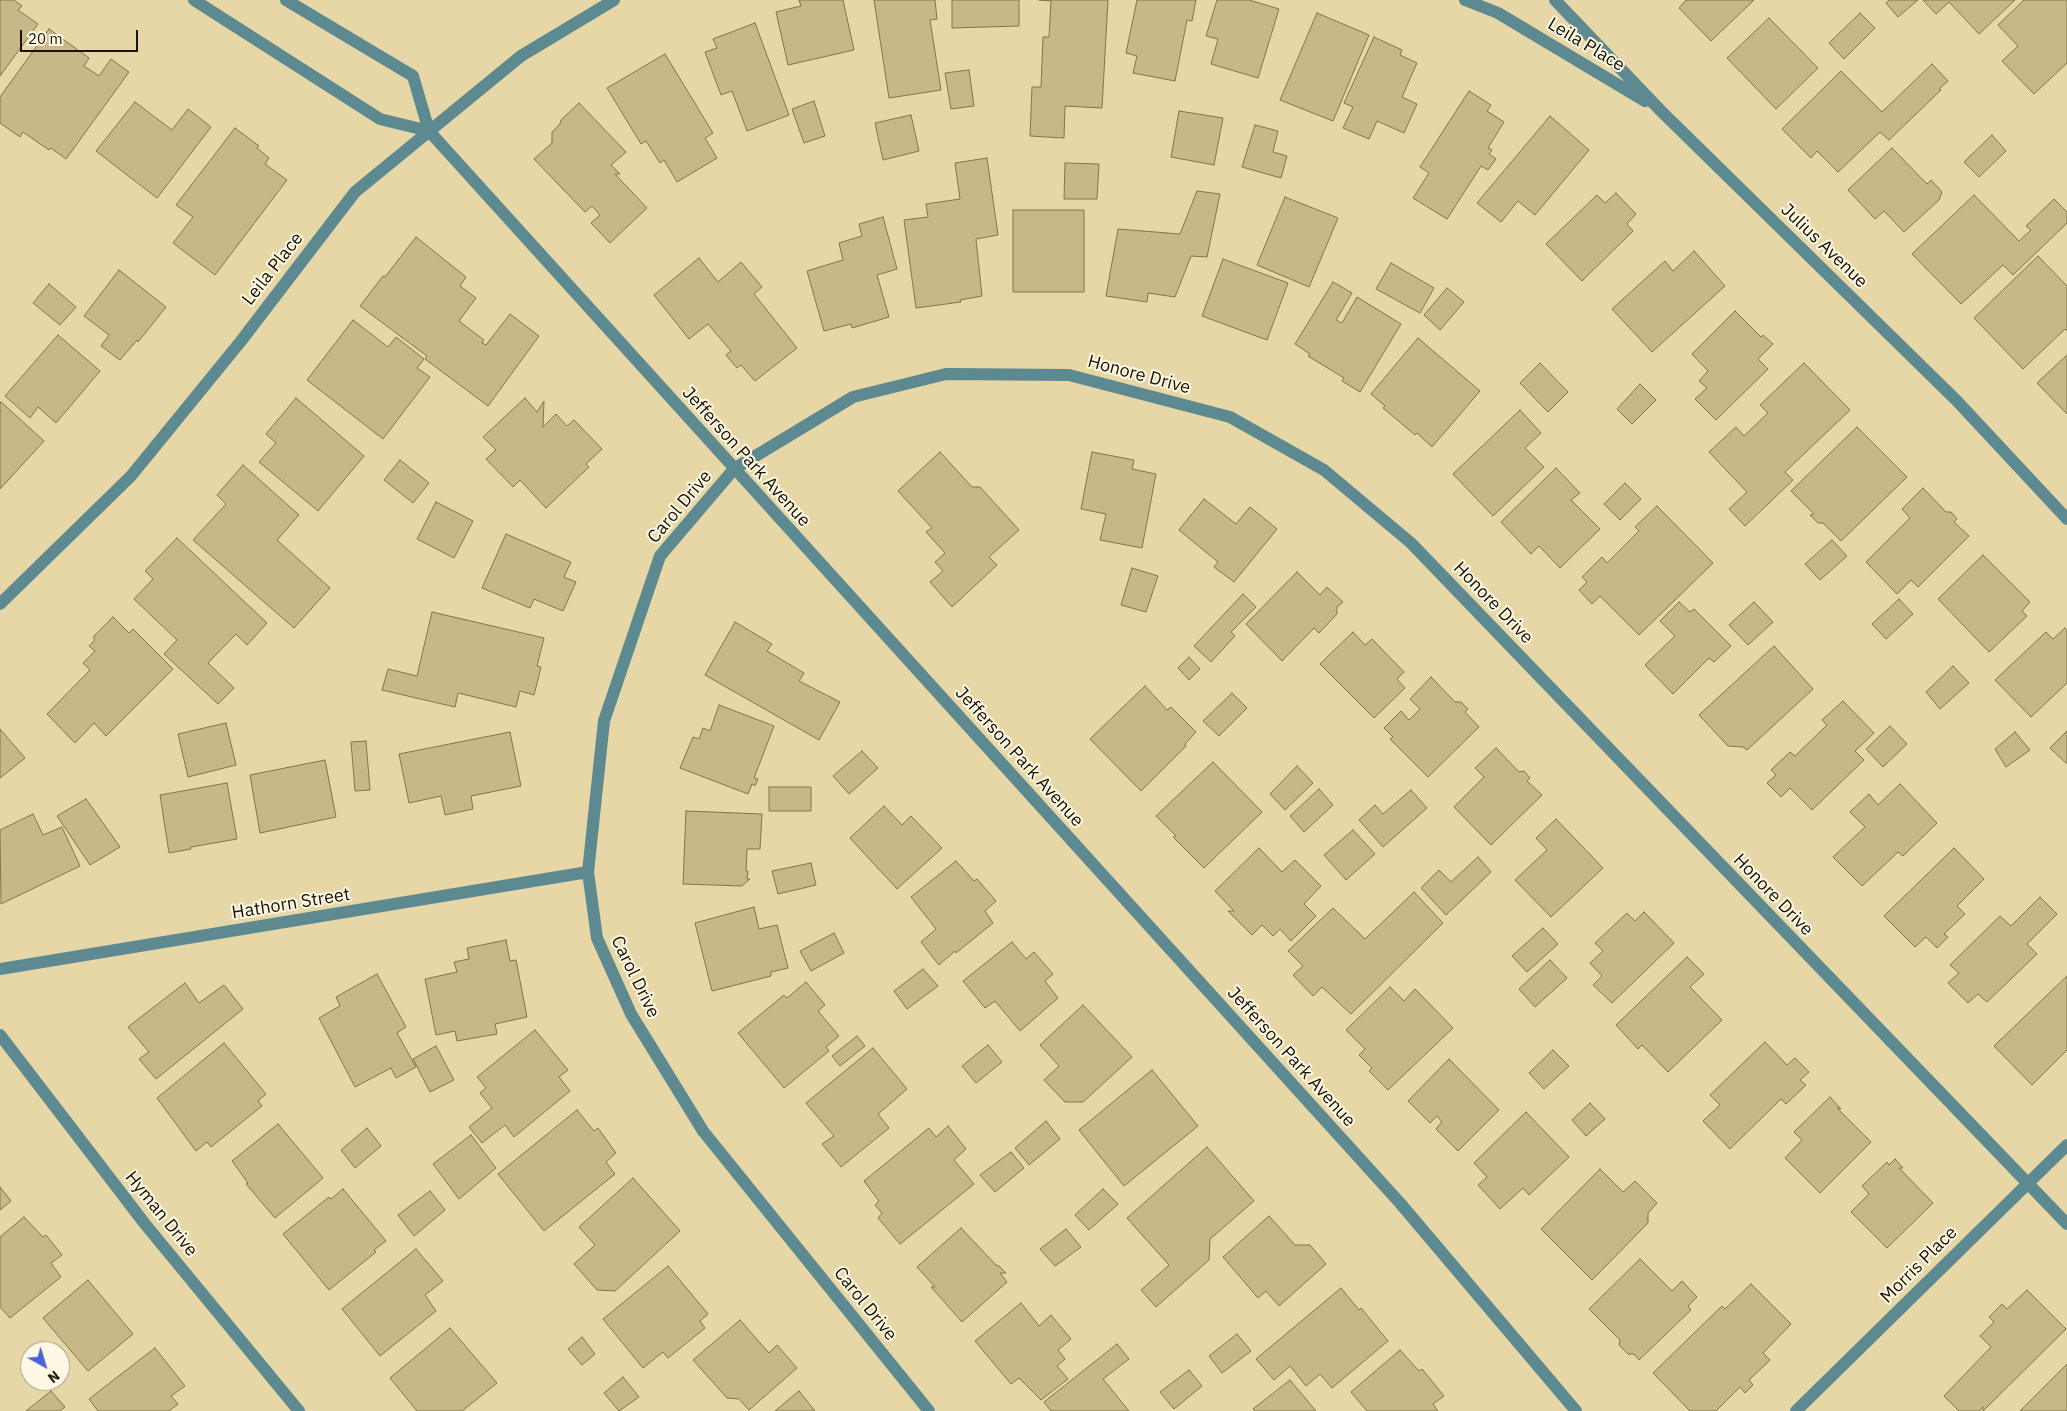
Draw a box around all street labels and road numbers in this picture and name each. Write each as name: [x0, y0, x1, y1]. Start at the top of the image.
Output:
street label: Leila Place: [1543, 14, 1629, 76]
street label: Julius Avenue: [1776, 199, 1872, 293]
street label: Leila Place: [238, 228, 308, 310]
street label: Honore Drive: [1085, 351, 1193, 399]
street label: Jefferson Park Avenue: [677, 382, 815, 532]
street label: Carol Drive: [643, 466, 717, 548]
street label: Honore Drive: [1449, 558, 1537, 648]
street label: Jefferson Park Avenue: [950, 682, 1088, 832]
street label: Honore Drive: [1729, 850, 1817, 940]
street label: Hathorn Street: [230, 884, 352, 924]
street label: Carol Drive: [606, 933, 664, 1021]
street label: Jefferson Park Avenue: [1222, 982, 1360, 1132]
street label: Hyman Drive: [120, 1167, 202, 1261]
street label: Morris Place: [1876, 1222, 1962, 1308]
street label: Carol Drive: [829, 1263, 901, 1345]

